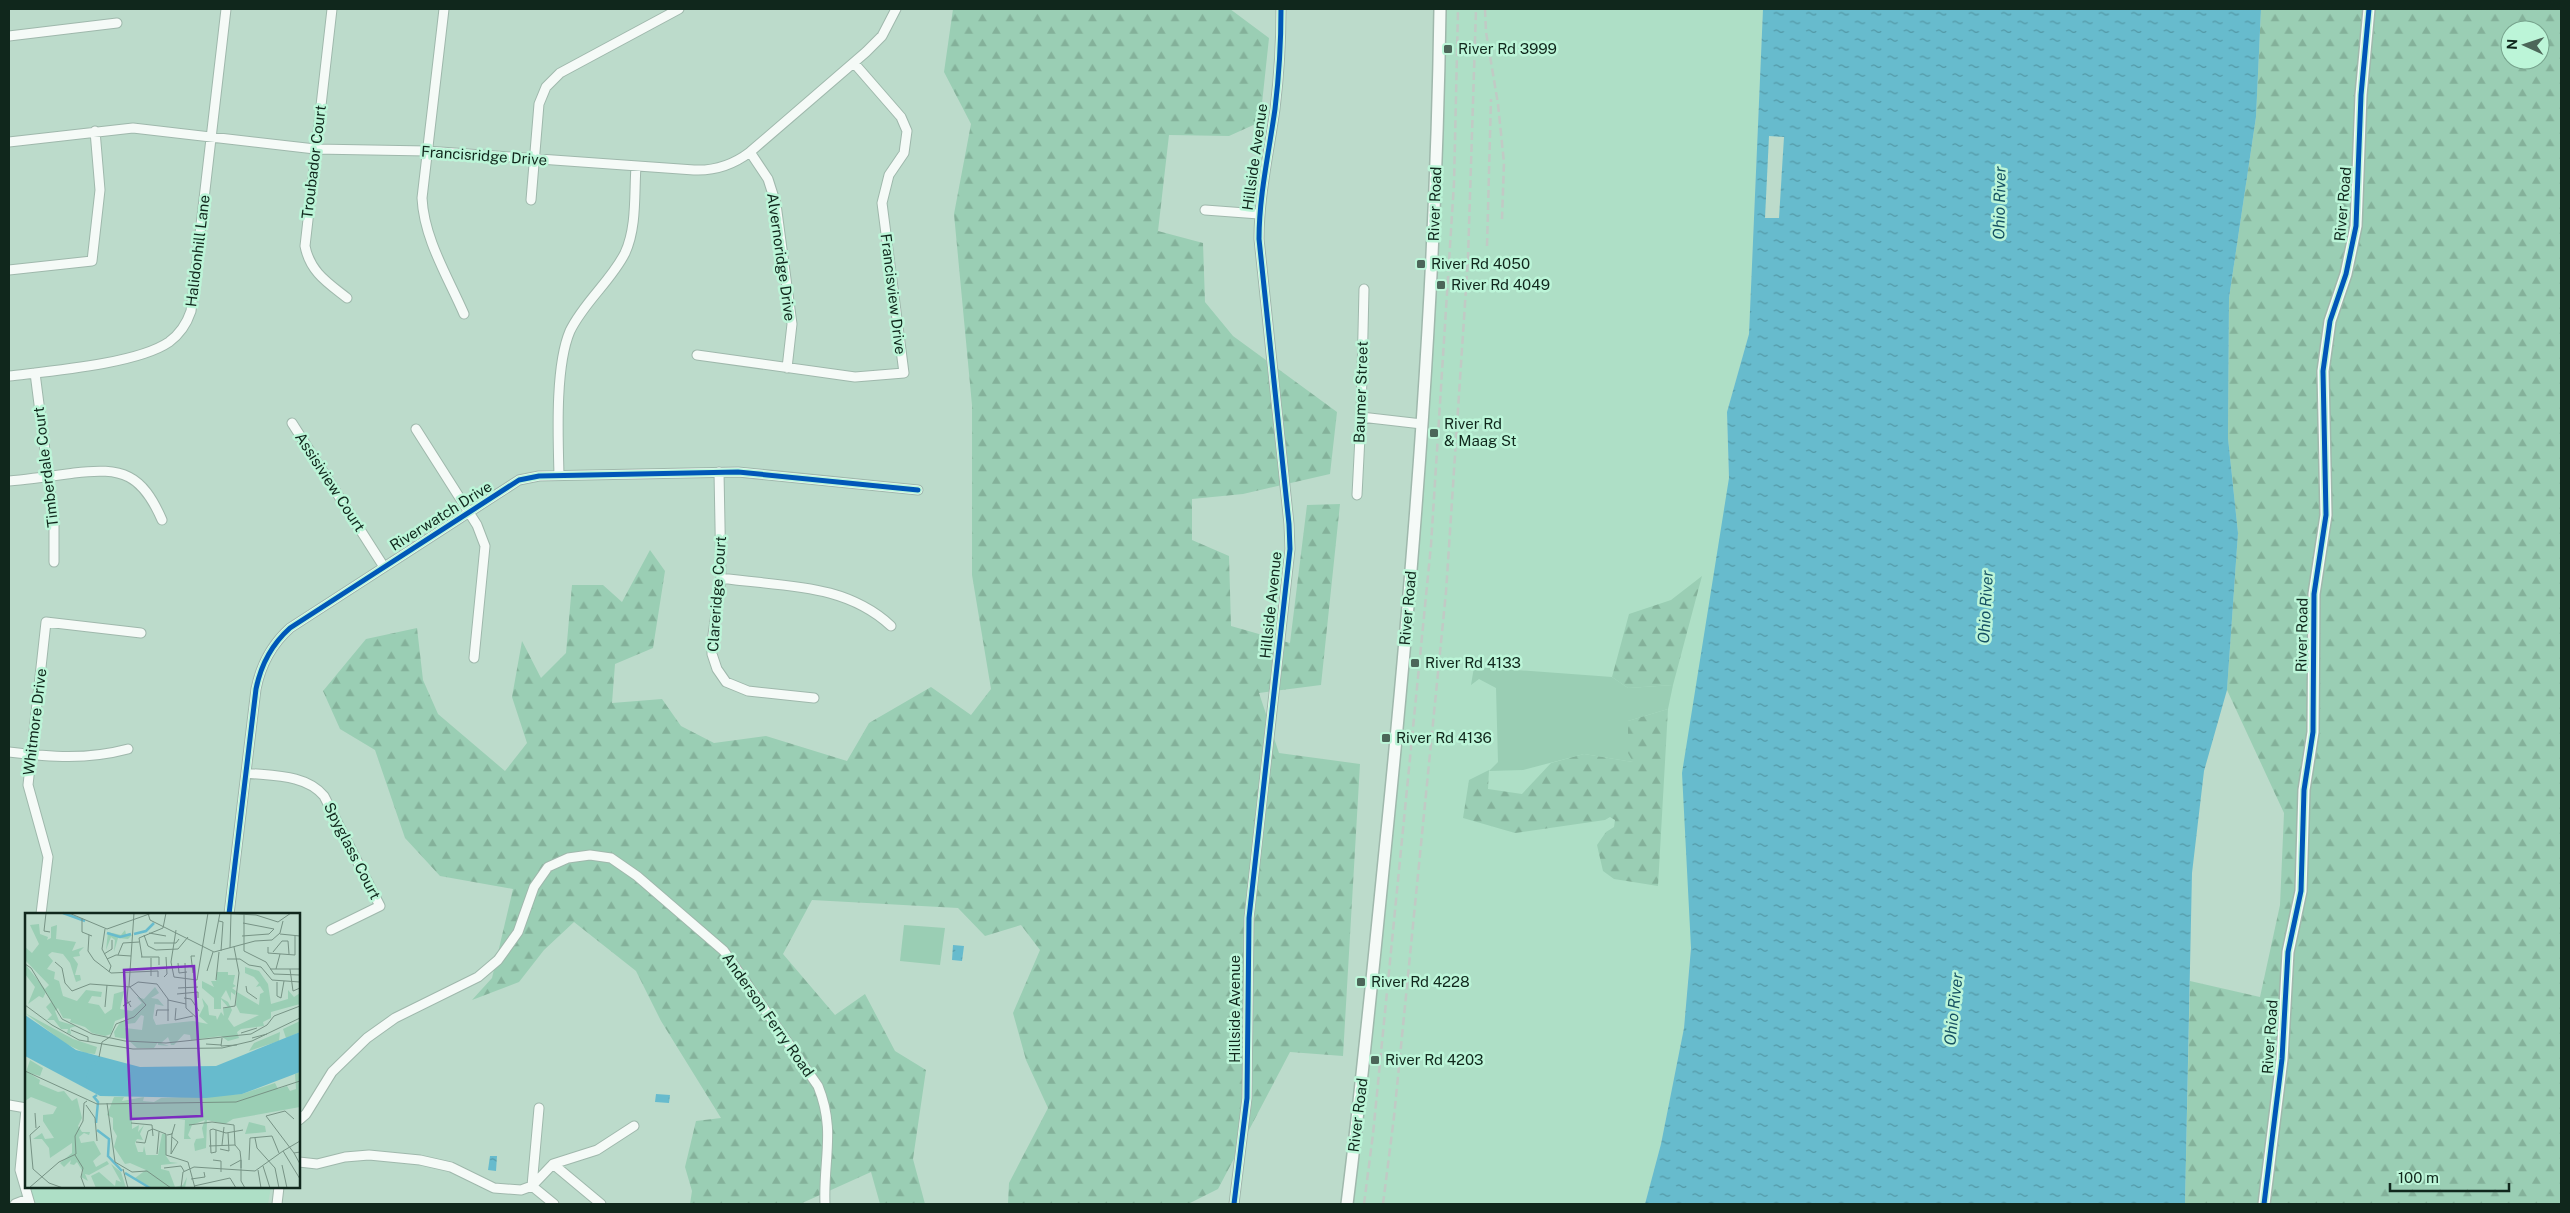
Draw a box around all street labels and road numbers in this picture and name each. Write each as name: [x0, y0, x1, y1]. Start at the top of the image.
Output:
street label: Hillside Avenue: [1239, 102, 1270, 211]
street label: Troubador Court: [298, 104, 329, 220]
street label: Francisridge Drive: [420, 143, 548, 168]
street label: River Road: [1425, 166, 1444, 242]
street label: River Road: [2331, 166, 2354, 242]
street label: Alvernoridge Drive: [764, 192, 799, 322]
street label: Halidonhill Lane: [182, 194, 213, 308]
street label: Francisview Drive: [878, 233, 909, 355]
street label: Baumer Street: [1350, 341, 1371, 443]
street label: Timberdale Court: [30, 406, 61, 528]
street label: Assisiview Court: [292, 429, 369, 535]
street label: Riverwatch Drive: [387, 477, 495, 554]
street label: Clareridge Court: [704, 535, 729, 652]
street label: Hillside Avenue: [1256, 550, 1285, 659]
street label: River Road: [1396, 570, 1419, 646]
street label: River Road: [2292, 597, 2311, 672]
street label: Whitmore Drive: [20, 667, 49, 776]
street label: Spyglass Court: [321, 799, 384, 902]
street label: Anderson Ferry Road: [719, 950, 818, 1080]
street label: Hillside Avenue: [1226, 955, 1243, 1063]
street label: River Road: [2258, 999, 2281, 1075]
street label: River Road: [1345, 1077, 1370, 1153]

